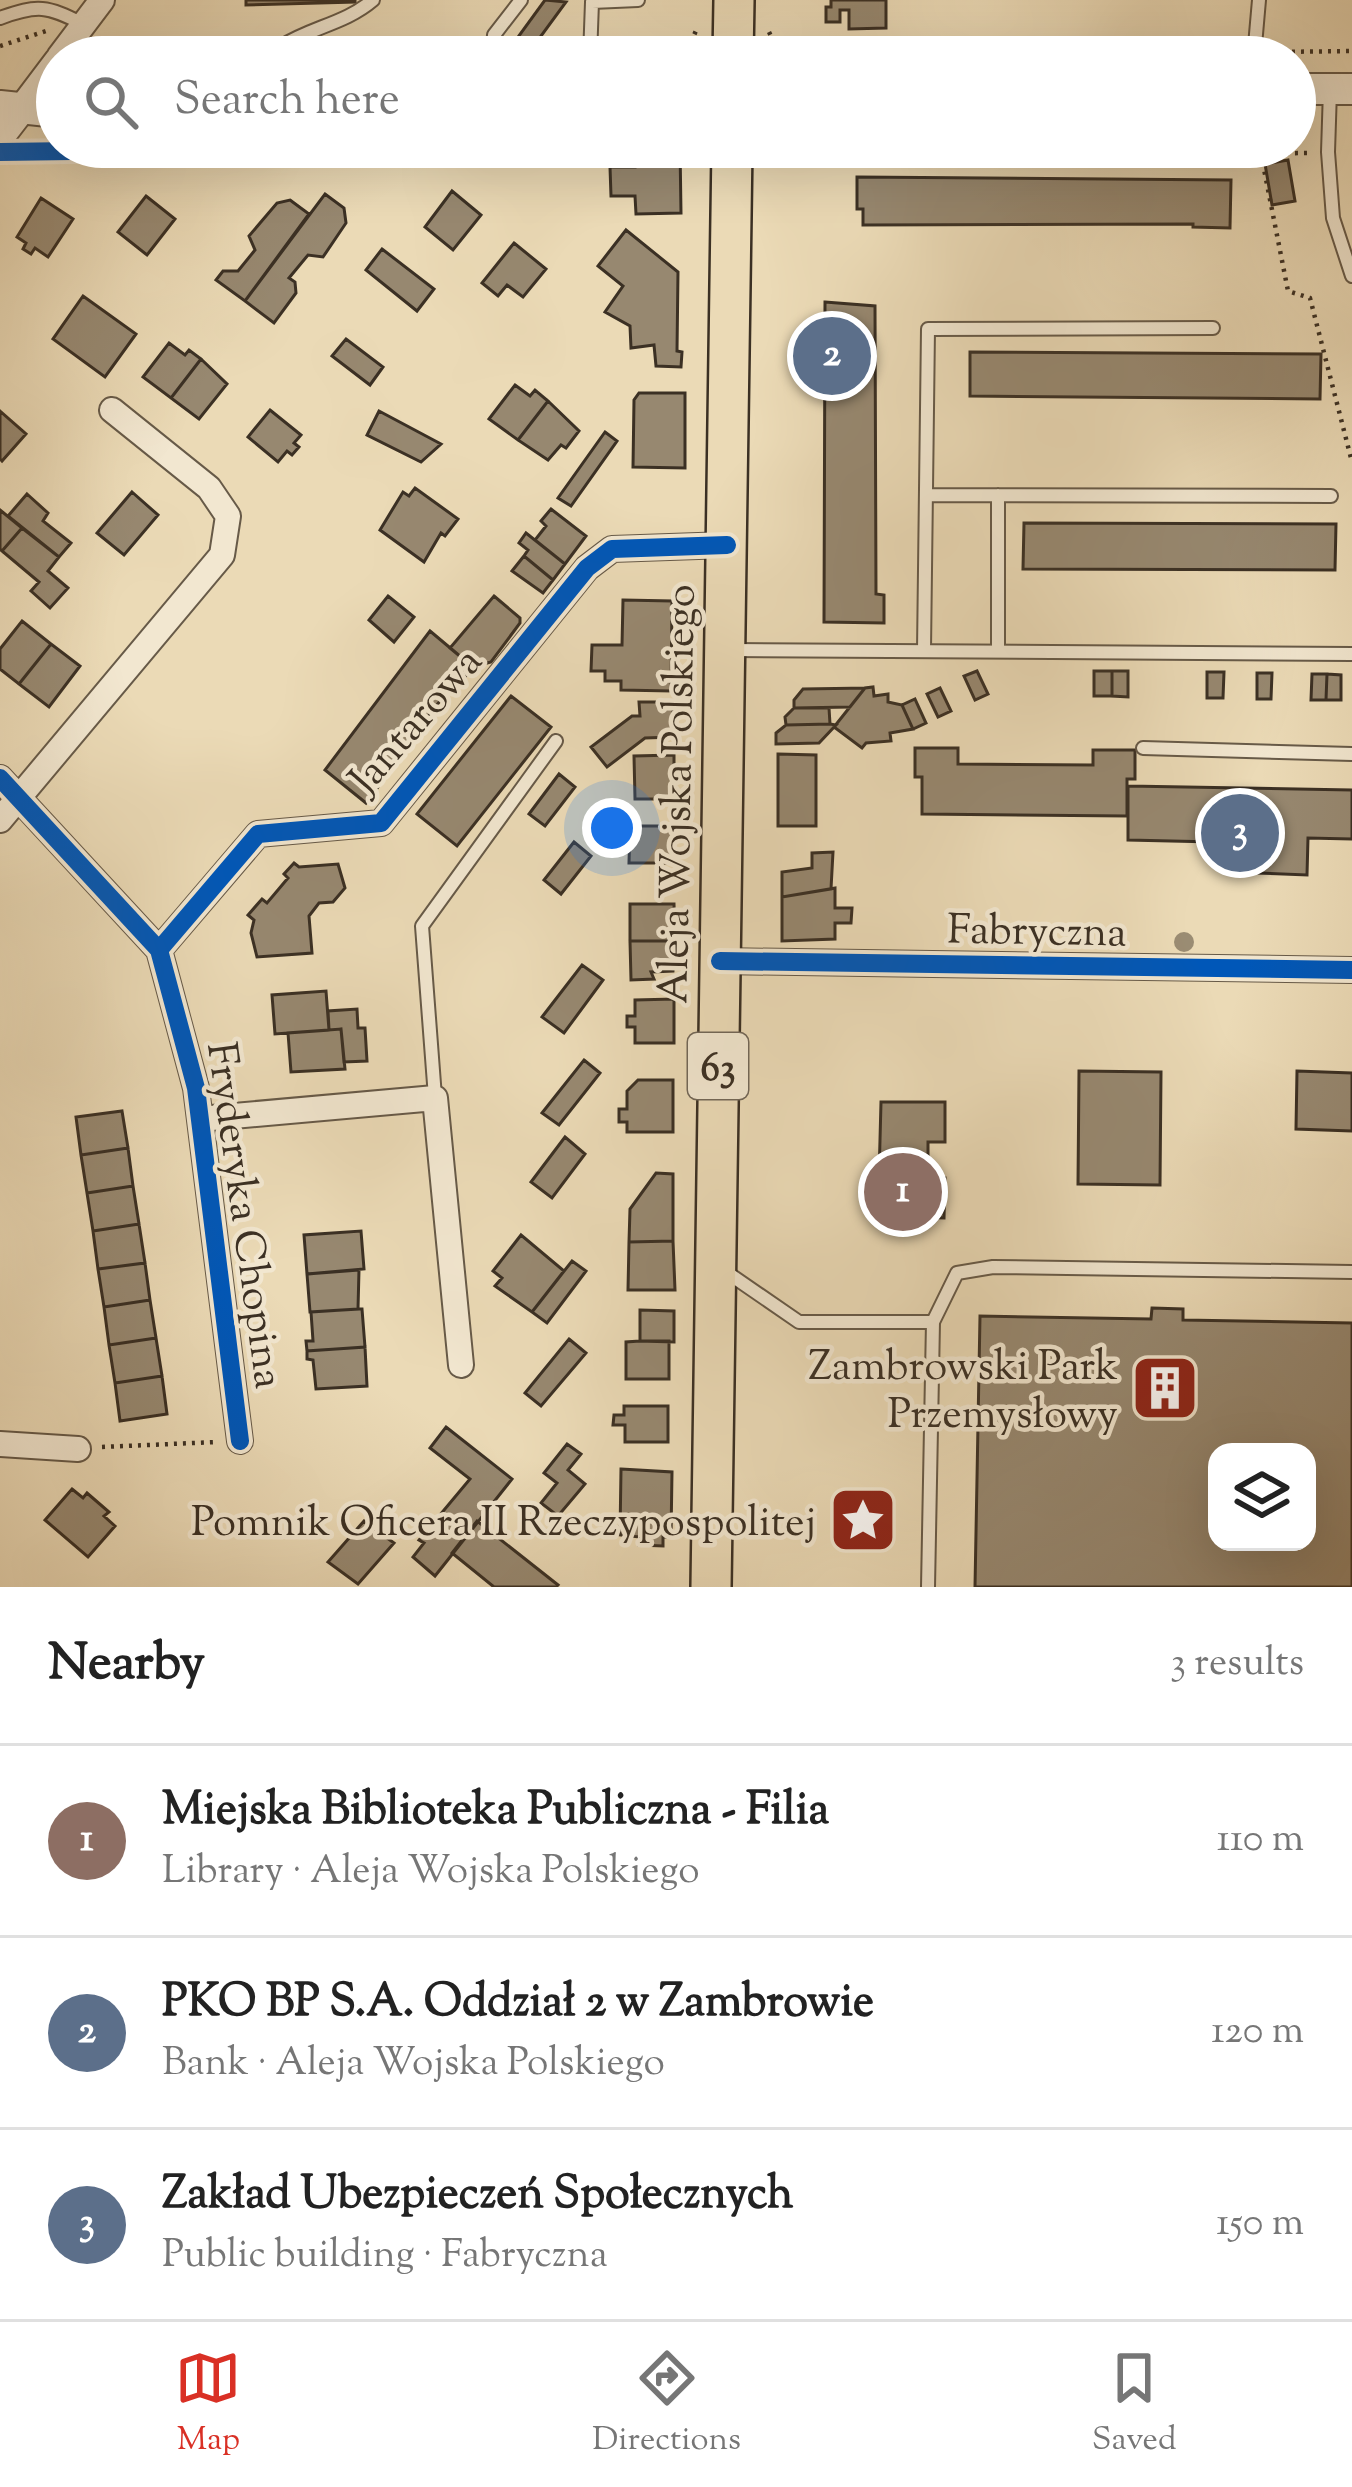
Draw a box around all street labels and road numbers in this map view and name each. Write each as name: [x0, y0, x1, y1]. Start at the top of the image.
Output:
street label: Aleja Wojska Polskiego: [646, 584, 714, 1004]
street label: Jantarowa: [336, 636, 499, 810]
street label: Fabryczna: [947, 902, 1127, 966]
road number: 63: [688, 1033, 748, 1099]
street label: Fryderyka Chopina: [188, 1039, 296, 1393]

